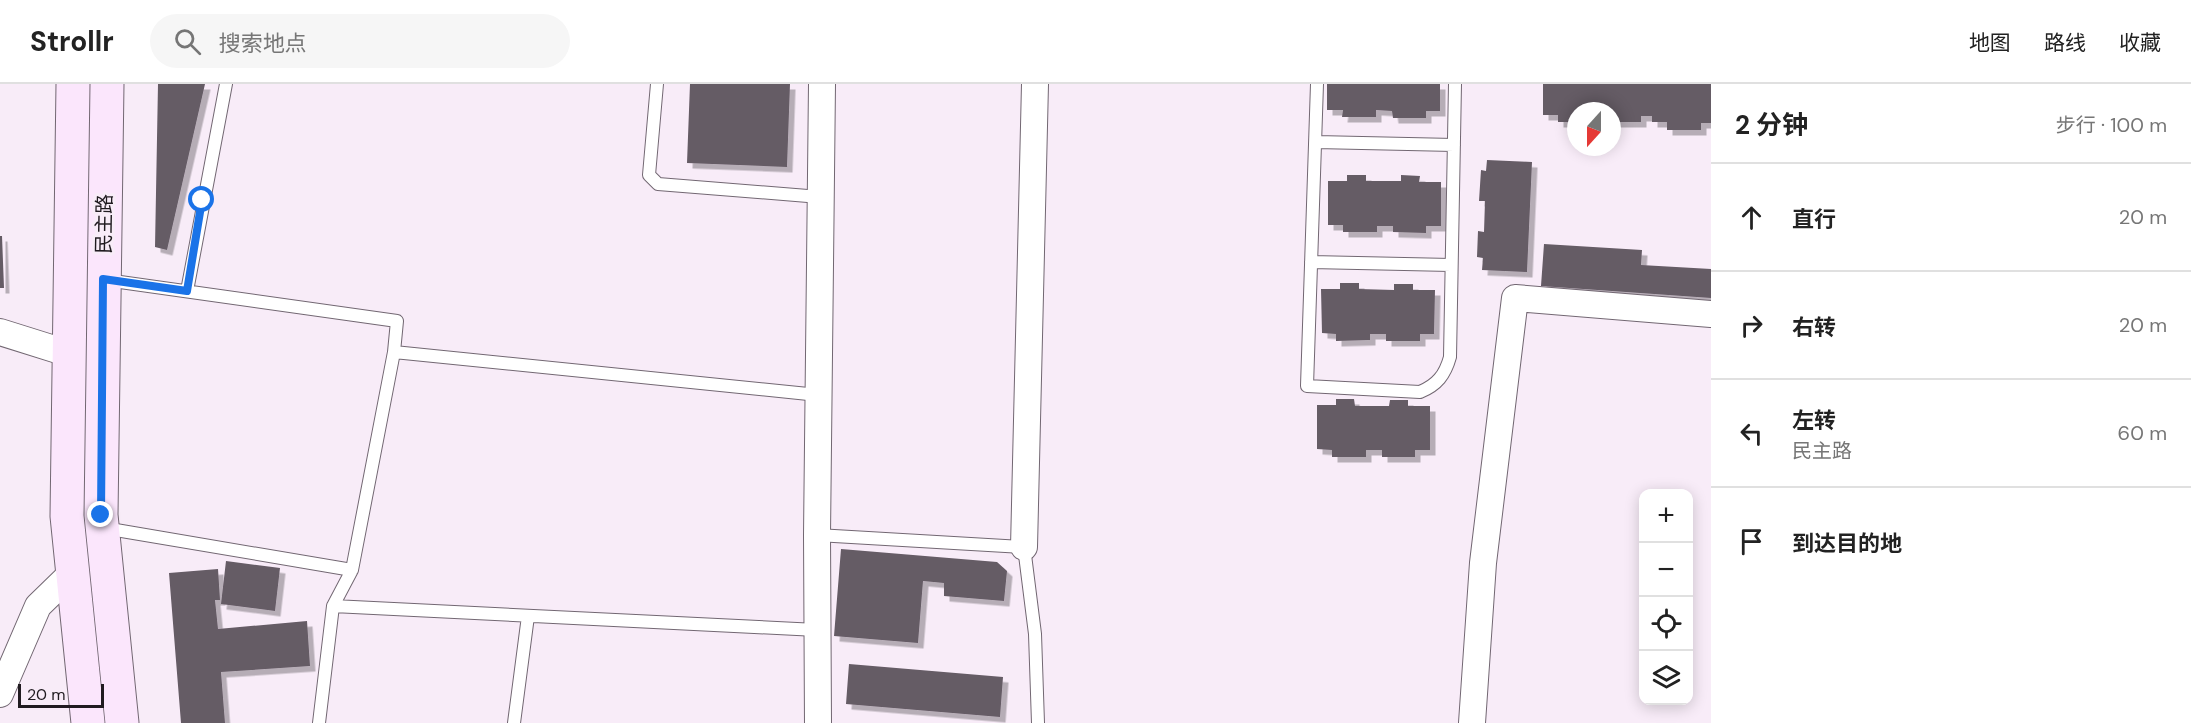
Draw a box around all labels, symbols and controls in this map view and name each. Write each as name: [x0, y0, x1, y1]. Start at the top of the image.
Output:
search box: [150, 14, 570, 68]
text: Strollr: [30, 23, 114, 60]
icon: search: [171, 25, 204, 58]
text: 搜索地点: [219, 29, 307, 58]
text: 地图: [1969, 29, 2011, 57]
text: 路线: [2044, 29, 2086, 57]
text: 收藏: [2119, 29, 2161, 57]
north arrow: [1567, 102, 1621, 156]
text: 2 分钟: [1735, 108, 1808, 142]
text: 步行 · 100 m: [2056, 112, 2167, 138]
route start: [188, 186, 214, 212]
street label: 民主路: [90, 194, 118, 254]
icon: ahead: [1735, 201, 1768, 234]
text: 20 m: [2119, 204, 2167, 230]
text: 直行: [1792, 205, 1836, 234]
icon: right: [1735, 309, 1768, 342]
text: 20 m: [2119, 312, 2167, 338]
text: 右转: [1792, 313, 1836, 342]
text: 左转: [1792, 406, 1836, 435]
icon: left: [1735, 417, 1768, 450]
text: 60 m: [2118, 420, 2167, 446]
text: 民主路: [1792, 438, 1852, 464]
map controls: [1639, 489, 1693, 705]
button: +: [1639, 489, 1693, 543]
route end: [87, 501, 113, 527]
icon: arrive: [1735, 525, 1768, 558]
text: 到达目的地: [1792, 529, 1902, 558]
button: −: [1639, 543, 1693, 597]
button: locate: [1639, 597, 1693, 651]
button: layers: [1639, 651, 1693, 705]
scale bar: [18, 681, 104, 708]
text: 20 m: [27, 684, 66, 705]

